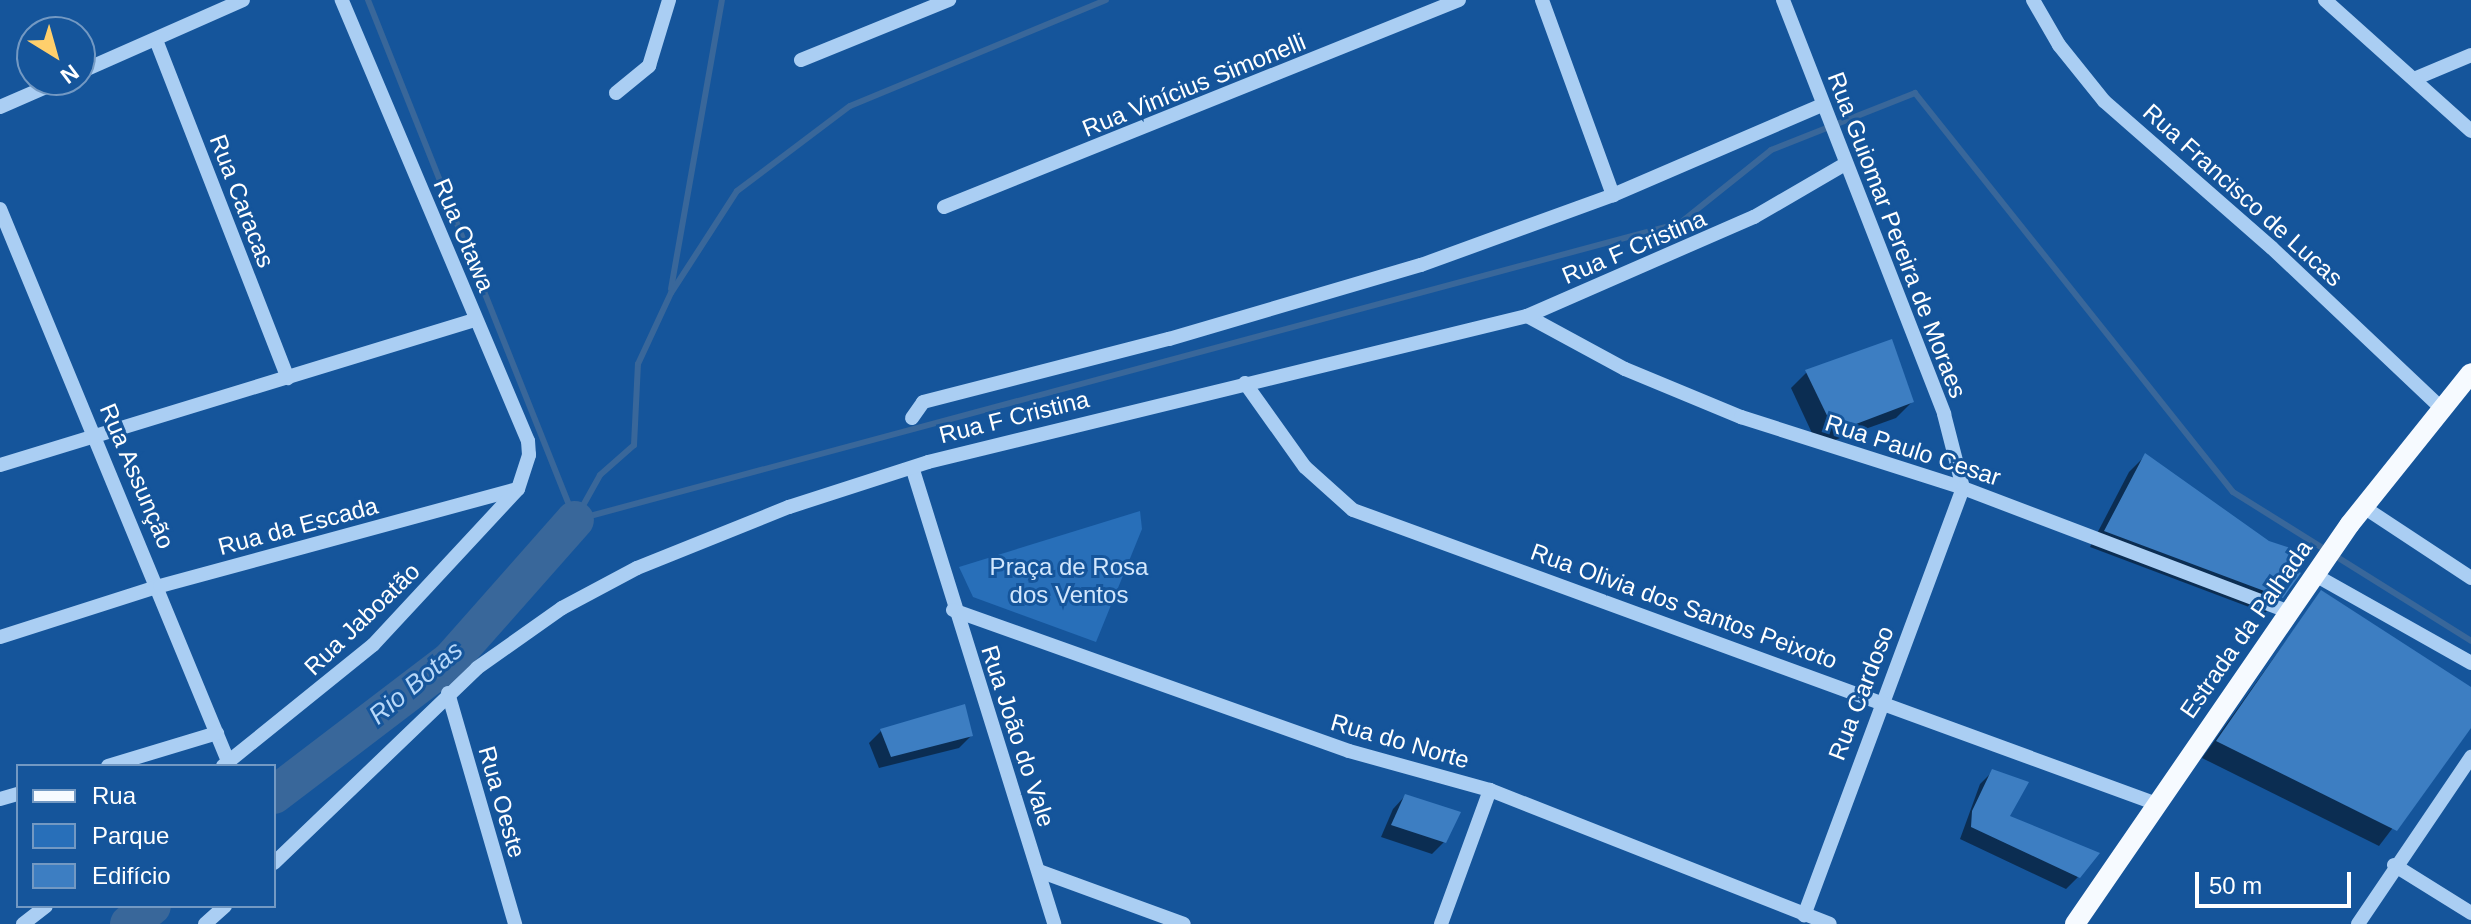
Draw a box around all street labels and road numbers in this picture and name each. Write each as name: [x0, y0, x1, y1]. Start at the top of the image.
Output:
street label: Rua Vinícius Simonelli: [1078, 27, 1310, 143]
street label: Rua Guiomar Pereira de Moraes: [1821, 68, 1973, 402]
street label: Rua Francisco de Lucas: [2137, 98, 2349, 292]
street label: Rua Caracas: [203, 130, 281, 272]
street label: Rua Otawa: [427, 174, 501, 296]
street label: Rua F Cristina: [1558, 204, 1710, 290]
street label: Rua F Cristina: [936, 384, 1092, 450]
street label: Rua Assunção: [93, 399, 181, 553]
street label: Rua Paulo Cesar: [1822, 408, 2004, 492]
street label: Rua da Escada: [215, 491, 381, 561]
street label: Estrada da Palhada: [2174, 534, 2318, 724]
street label: Rua Olivia dos Santos Peixoto: [1527, 537, 1841, 675]
street label: Rua Jaboatão: [298, 557, 426, 681]
street label: Rua Cardoso: [1822, 622, 1900, 764]
street label: Rua João do Vale: [975, 642, 1061, 830]
street label: Rua do Norte: [1327, 707, 1473, 775]
street label: Rua Oeste: [472, 743, 532, 861]

